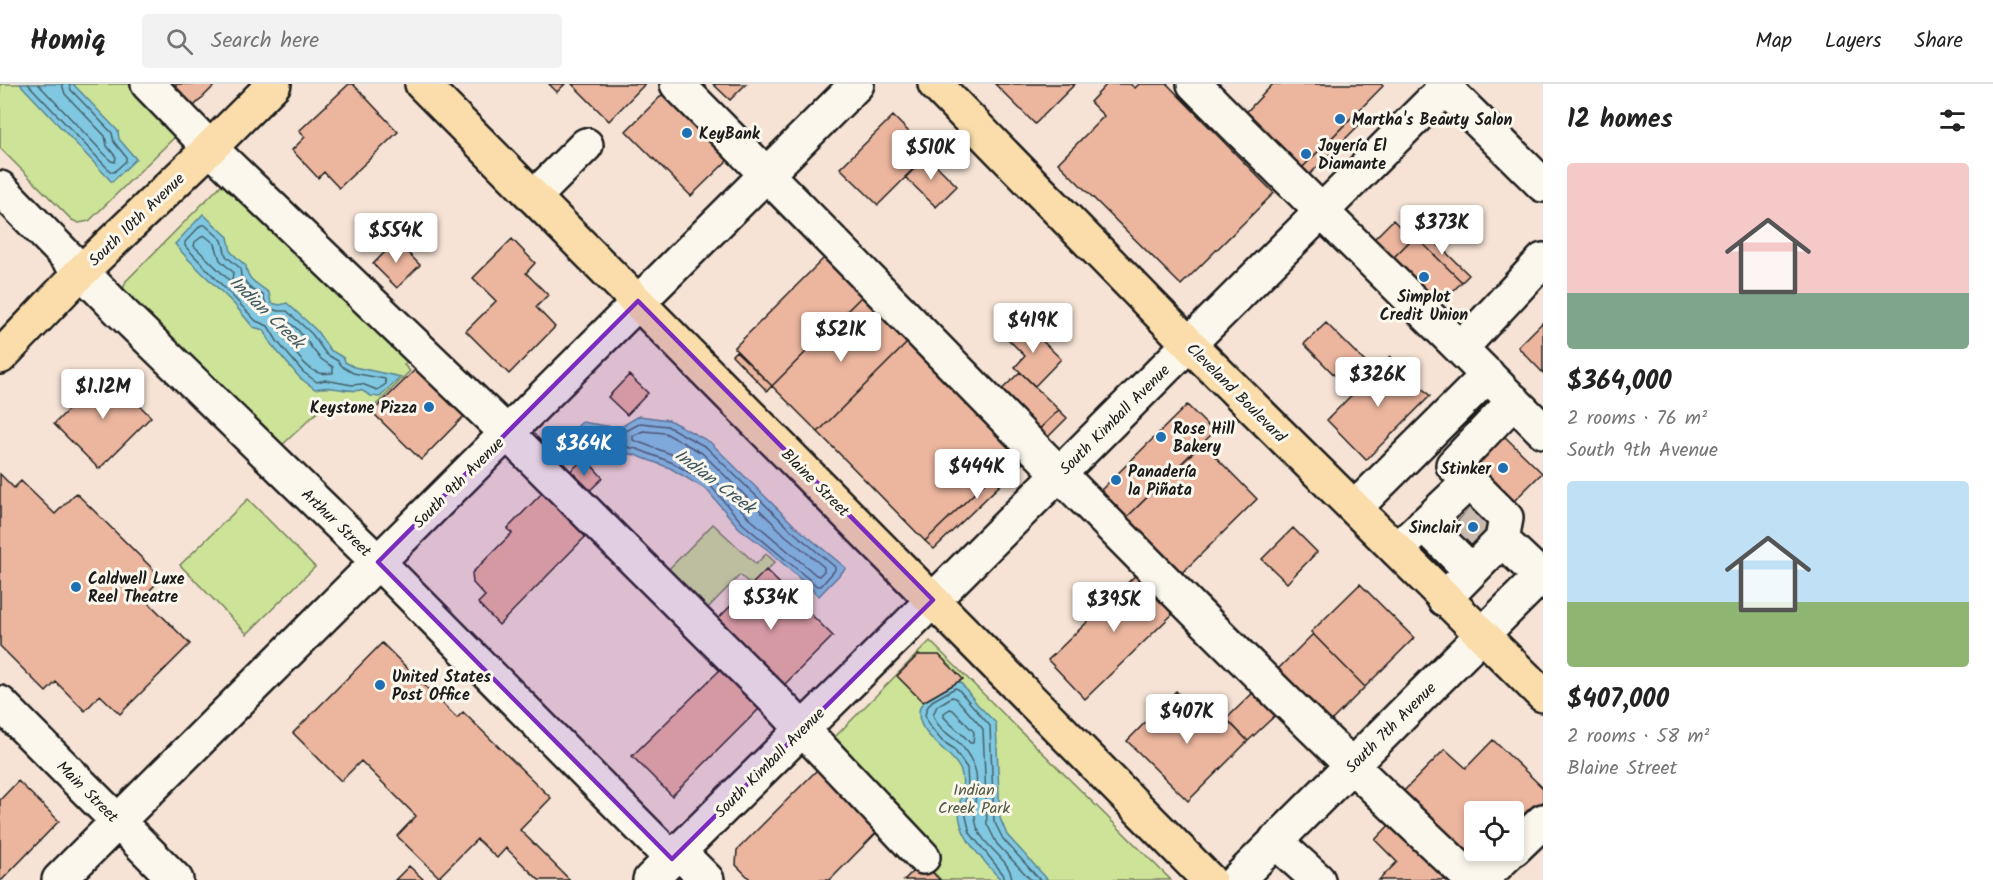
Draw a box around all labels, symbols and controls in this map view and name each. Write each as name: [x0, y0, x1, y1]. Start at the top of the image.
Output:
search box: [142, 14, 562, 68]
text: Homiq: [30, 19, 106, 64]
text: Search here: [211, 24, 319, 59]
icon: search: [163, 25, 196, 58]
text: Map: [1755, 25, 1792, 58]
text: Layers: [1825, 25, 1881, 58]
text: Share: [1914, 25, 1963, 58]
text: 12 homes: [1567, 99, 1673, 141]
icon: filters: [1936, 104, 1969, 137]
place label: Martha's Beauty Salon: [1352, 108, 1513, 133]
marker: Martha's Beauty Salon: [1333, 112, 1347, 126]
place label: KeyBank: [699, 122, 761, 147]
marker: KeyBank: [680, 126, 694, 140]
pin: $510K: [889, 130, 973, 181]
text: $510K: [906, 133, 956, 165]
place label: Joyería El Diamante: [1318, 134, 1387, 177]
marker: Joyería El Diamante: [1299, 147, 1313, 161]
street label: South 10th Avenue: [83, 167, 191, 273]
icon: home: [1714, 202, 1822, 310]
pin: $373K: [1400, 205, 1484, 256]
text: $373K: [1414, 208, 1470, 240]
pin: $554K: [354, 213, 438, 264]
text: $554K: [368, 216, 424, 248]
water label: Indian Creek: [222, 270, 312, 358]
marker: Simplot Credit Union: [1417, 270, 1431, 284]
place label: Simplot Credit Union: [1380, 285, 1468, 328]
pin: $419K: [991, 303, 1075, 354]
text: $419K: [1008, 306, 1058, 338]
pin: $521K: [799, 312, 883, 363]
text: $521K: [815, 315, 867, 347]
street label: Cleveland Boulevard: [1180, 337, 1292, 450]
pin: $326K: [1336, 357, 1420, 408]
street label: South Kimball Avenue: [1054, 359, 1176, 481]
text: $326K: [1349, 360, 1407, 392]
text: $364,000: [1567, 361, 1672, 403]
pin: $1.12M: [54, 369, 152, 420]
text: $1.12M: [75, 372, 131, 404]
place label: Keystone Pizza: [310, 396, 417, 421]
marker: Keystone Pizza: [422, 400, 436, 414]
text: 2 rooms · 76 m²: [1567, 403, 1707, 435]
place label: Rose Hill Bakery: [1173, 417, 1235, 460]
pin: $364K: [542, 426, 626, 477]
text: $364K: [556, 429, 612, 461]
marker: Rose Hill Bakery: [1154, 430, 1168, 444]
street label: South 9th Avenue: [408, 432, 511, 535]
text: South 9th Avenue: [1567, 435, 1718, 467]
water label: Indian Creek: [667, 442, 763, 524]
street label: Blaine Street: [775, 443, 856, 524]
pin: $444K: [935, 449, 1019, 500]
text: $444K: [949, 452, 1005, 484]
place label: Stinker: [1440, 457, 1492, 482]
place label: Panadería la Piñata: [1128, 460, 1197, 503]
marker: Stinker: [1496, 461, 1510, 475]
marker: Panadería la Piñata: [1109, 473, 1123, 487]
street label: Arthur Street: [295, 483, 378, 564]
place label: Sinclair: [1409, 516, 1462, 541]
marker: Sinclair: [1466, 520, 1480, 534]
icon: home: [1714, 520, 1822, 628]
place label: Caldwell Luxe Reel Theatre: [88, 567, 185, 610]
marker: Caldwell Luxe Reel Theatre: [69, 580, 83, 594]
pin: $534K: [729, 580, 813, 631]
pin: $395K: [1072, 582, 1156, 633]
text: $534K: [743, 583, 799, 615]
text: $395K: [1086, 585, 1142, 617]
place label: United States Post Office: [392, 665, 492, 708]
street label: South 7th Avenue: [1340, 677, 1442, 779]
marker: United States Post Office: [373, 678, 387, 692]
text: $407,000: [1567, 679, 1669, 721]
pin: $407K: [1145, 694, 1229, 745]
text: $407K: [1160, 697, 1214, 729]
street label: South Kimball Avenue: [709, 702, 831, 824]
text: 2 rooms · 58 m²: [1567, 721, 1709, 753]
text: Blaine Street: [1567, 753, 1677, 785]
street label: Main Street: [50, 755, 124, 830]
park label: Indian Creek Park: [938, 778, 1011, 821]
map controls: [1464, 801, 1524, 861]
button: locate: [1464, 801, 1524, 861]

